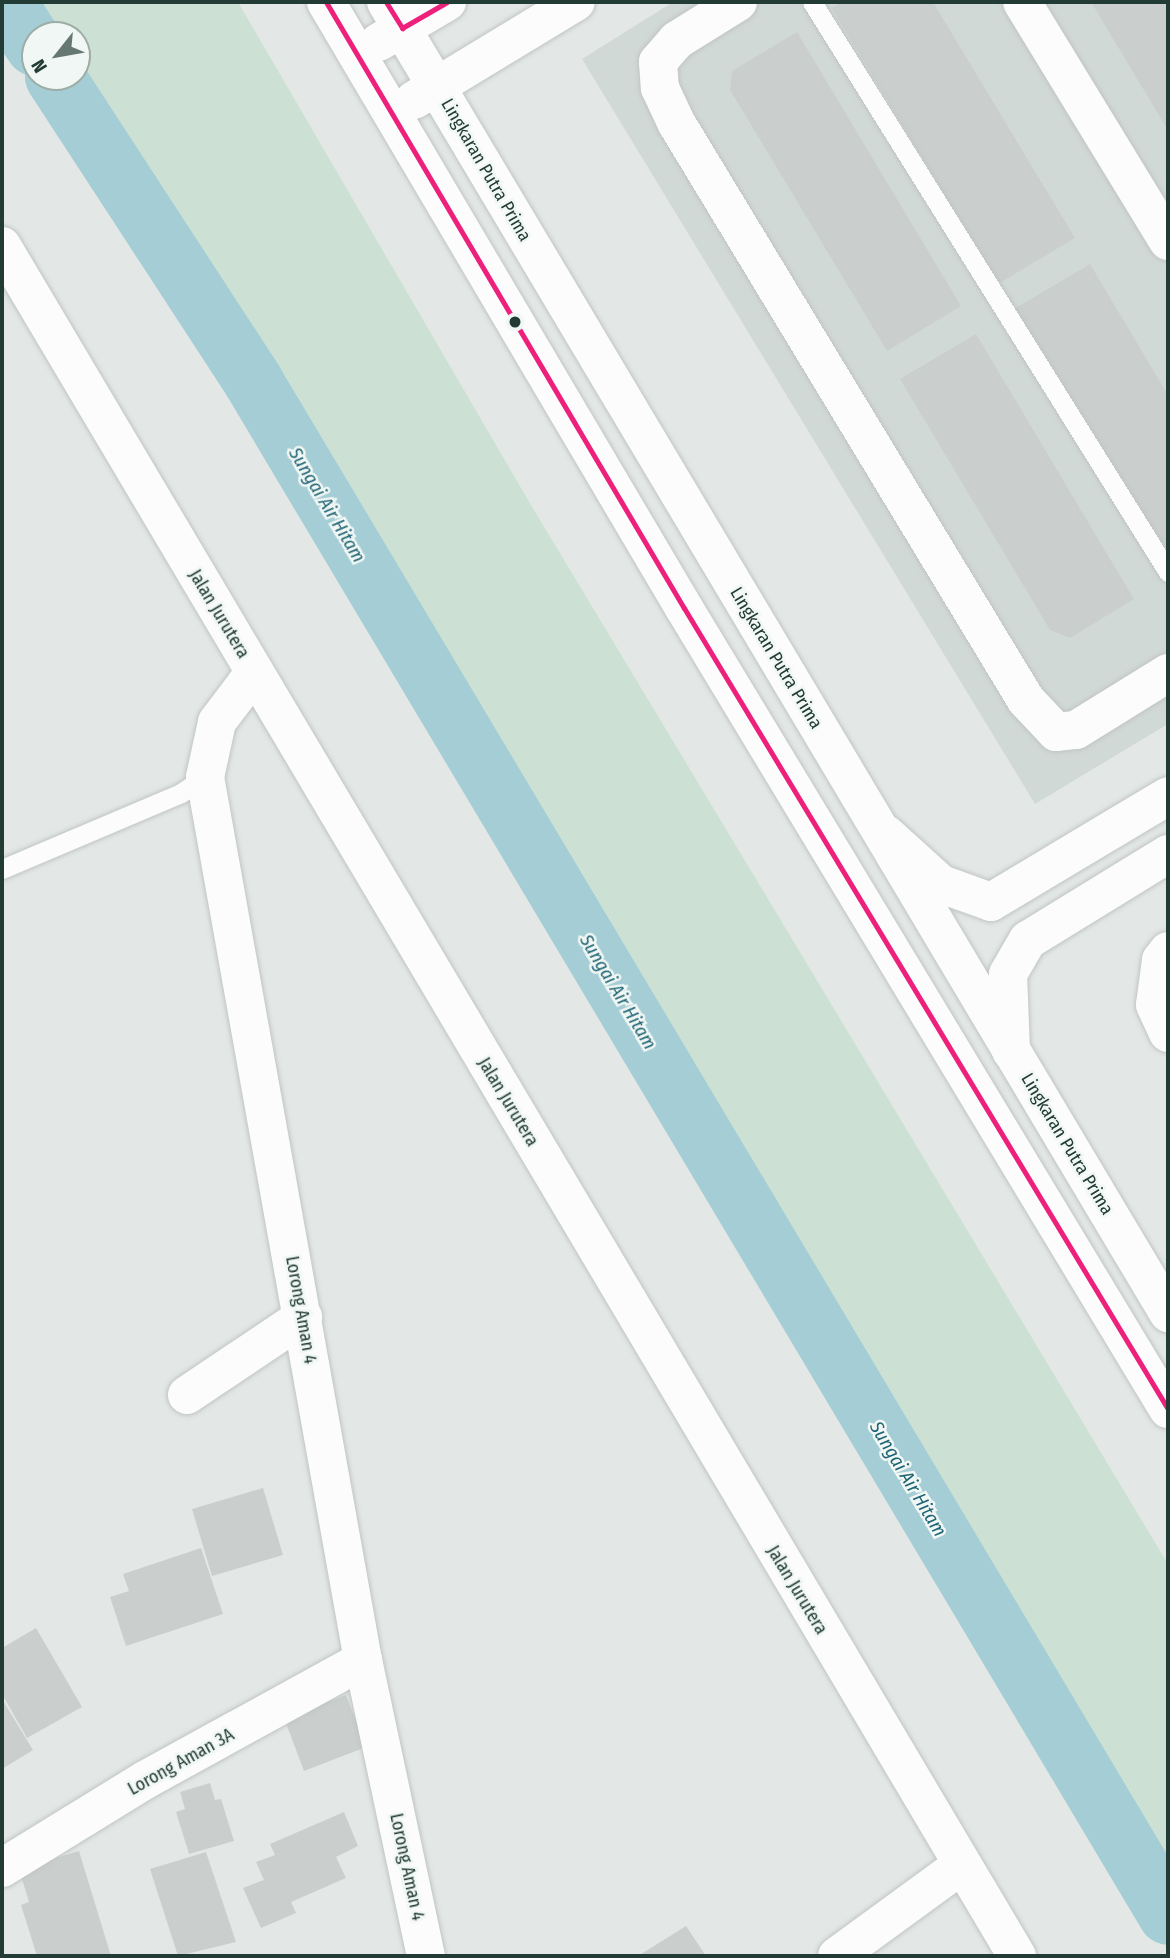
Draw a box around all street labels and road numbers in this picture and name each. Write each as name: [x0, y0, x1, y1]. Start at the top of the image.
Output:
street label: Lingkaran Putra Prima: [436, 95, 536, 245]
street label: Jalan Jurutera: [184, 566, 254, 662]
street label: Lingkaran Putra Prima: [725, 583, 827, 733]
street label: Jalan Jurutera: [473, 1054, 543, 1150]
street label: Lingkaran Putra Prima: [1016, 1069, 1118, 1219]
street label: Lorong Aman 4: [281, 1254, 321, 1366]
street label: Jalan Jurutera: [762, 1542, 832, 1638]
street label: Lorong Aman 3A: [124, 1724, 238, 1800]
street label: Lorong Aman 4: [385, 1811, 429, 1923]

